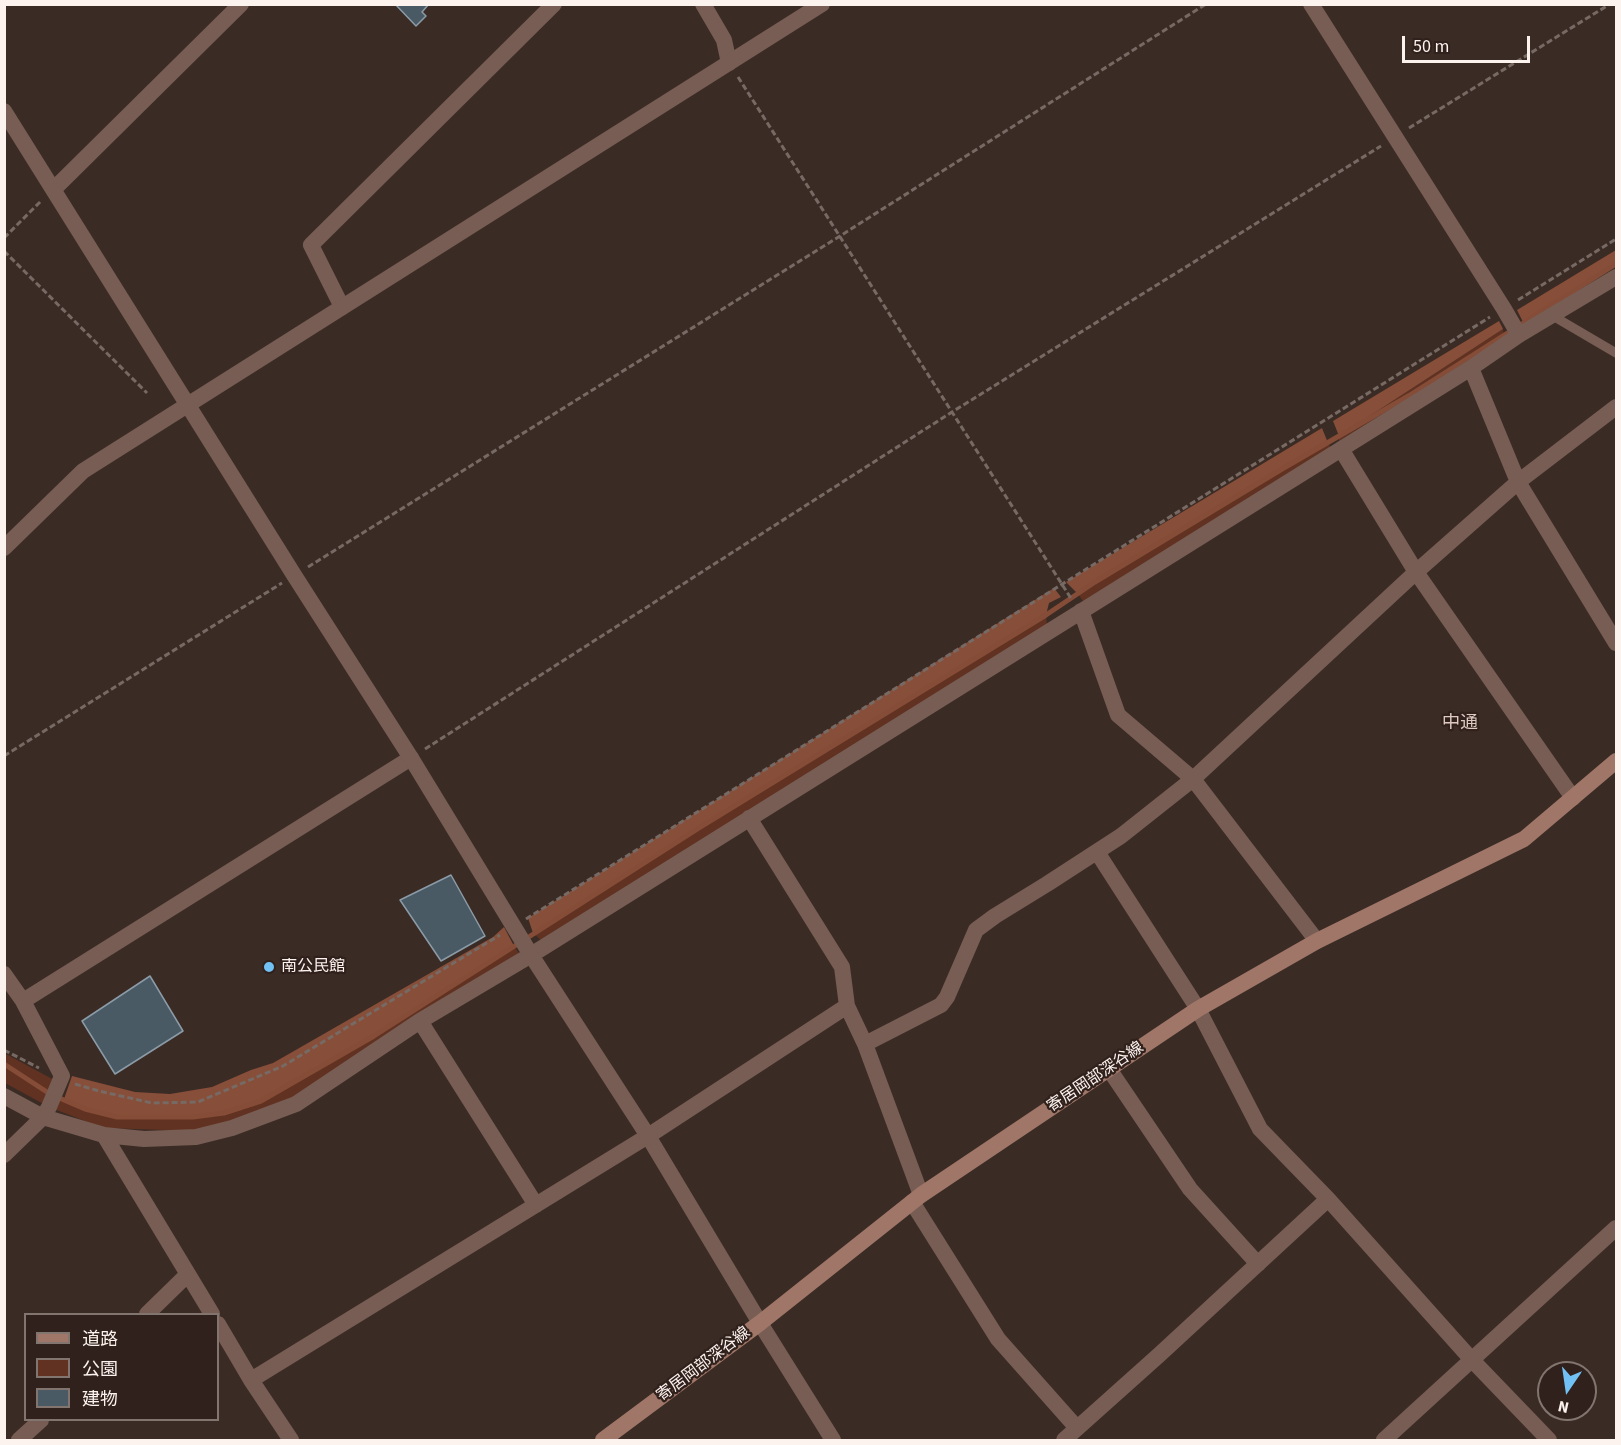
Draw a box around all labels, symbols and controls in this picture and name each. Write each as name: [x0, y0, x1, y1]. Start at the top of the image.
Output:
scale bar: [1405, 24, 1532, 62]
text: 50 m: [1413, 34, 1449, 59]
district label: 中通: [1442, 713, 1478, 735]
place label: 南公民館: [281, 957, 345, 977]
marker: 南公民館: [262, 960, 276, 974]
street label: 寄居岡部深谷線: [1044, 1039, 1148, 1117]
legend: [24, 1313, 219, 1421]
street label: 寄居岡部深谷線: [653, 1324, 755, 1406]
text: 道路: [82, 1327, 118, 1352]
text: 公園: [82, 1357, 118, 1382]
north arrow: [1537, 1361, 1597, 1421]
text: 建物: [82, 1387, 118, 1412]
text: N: [1556, 1395, 1571, 1419]

